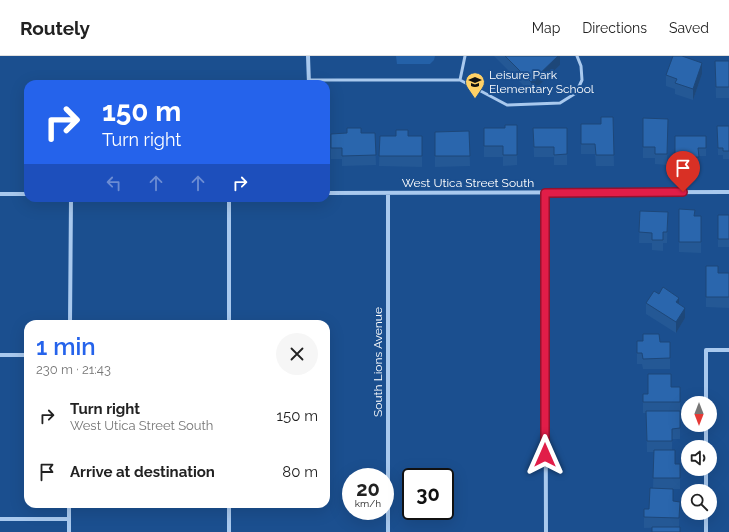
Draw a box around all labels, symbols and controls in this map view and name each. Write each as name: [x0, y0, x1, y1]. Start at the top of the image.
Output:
text: Routely: [20, 17, 90, 39]
text: Map: [532, 20, 560, 36]
text: Directions: [582, 20, 647, 36]
text: Saved: [669, 20, 709, 36]
place label: Leisure Park Elementary School: [489, 68, 595, 96]
school or university icon: Leisure Park Elementary School: [464, 71, 486, 99]
text: 150 m: [102, 95, 181, 128]
icon: right: [36, 96, 88, 148]
text: Turn right: [102, 129, 181, 150]
pin: [666, 151, 700, 192]
icon: arrive: [672, 157, 694, 179]
icon: left: [103, 172, 125, 194]
icon: ahead: [145, 172, 167, 194]
icon: ahead: [187, 172, 209, 194]
icon: right: [229, 172, 251, 194]
street label: West Utica Street South: [402, 176, 534, 190]
street label: South Lions Avenue: [371, 307, 385, 417]
text: 1 min: [36, 332, 96, 361]
button: close: [276, 333, 318, 375]
text: 230 m · 21:43: [36, 362, 111, 377]
north arrow: [681, 396, 717, 432]
map controls: [681, 396, 717, 520]
text: Turn right: [70, 400, 140, 418]
icon: right: [36, 405, 58, 427]
text: 150 m: [277, 407, 318, 425]
text: West Utica Street South: [70, 418, 213, 433]
position arrow: [524, 434, 566, 476]
button: sound: [681, 440, 717, 476]
icon: arrive: [36, 461, 58, 483]
text: Arrive at destination: [70, 463, 215, 481]
text: 80 m: [282, 463, 318, 481]
speed limit sign: 30: [402, 468, 454, 520]
text: 20: [356, 477, 380, 501]
button: search: [681, 484, 717, 520]
text: km/h: [355, 498, 381, 509]

